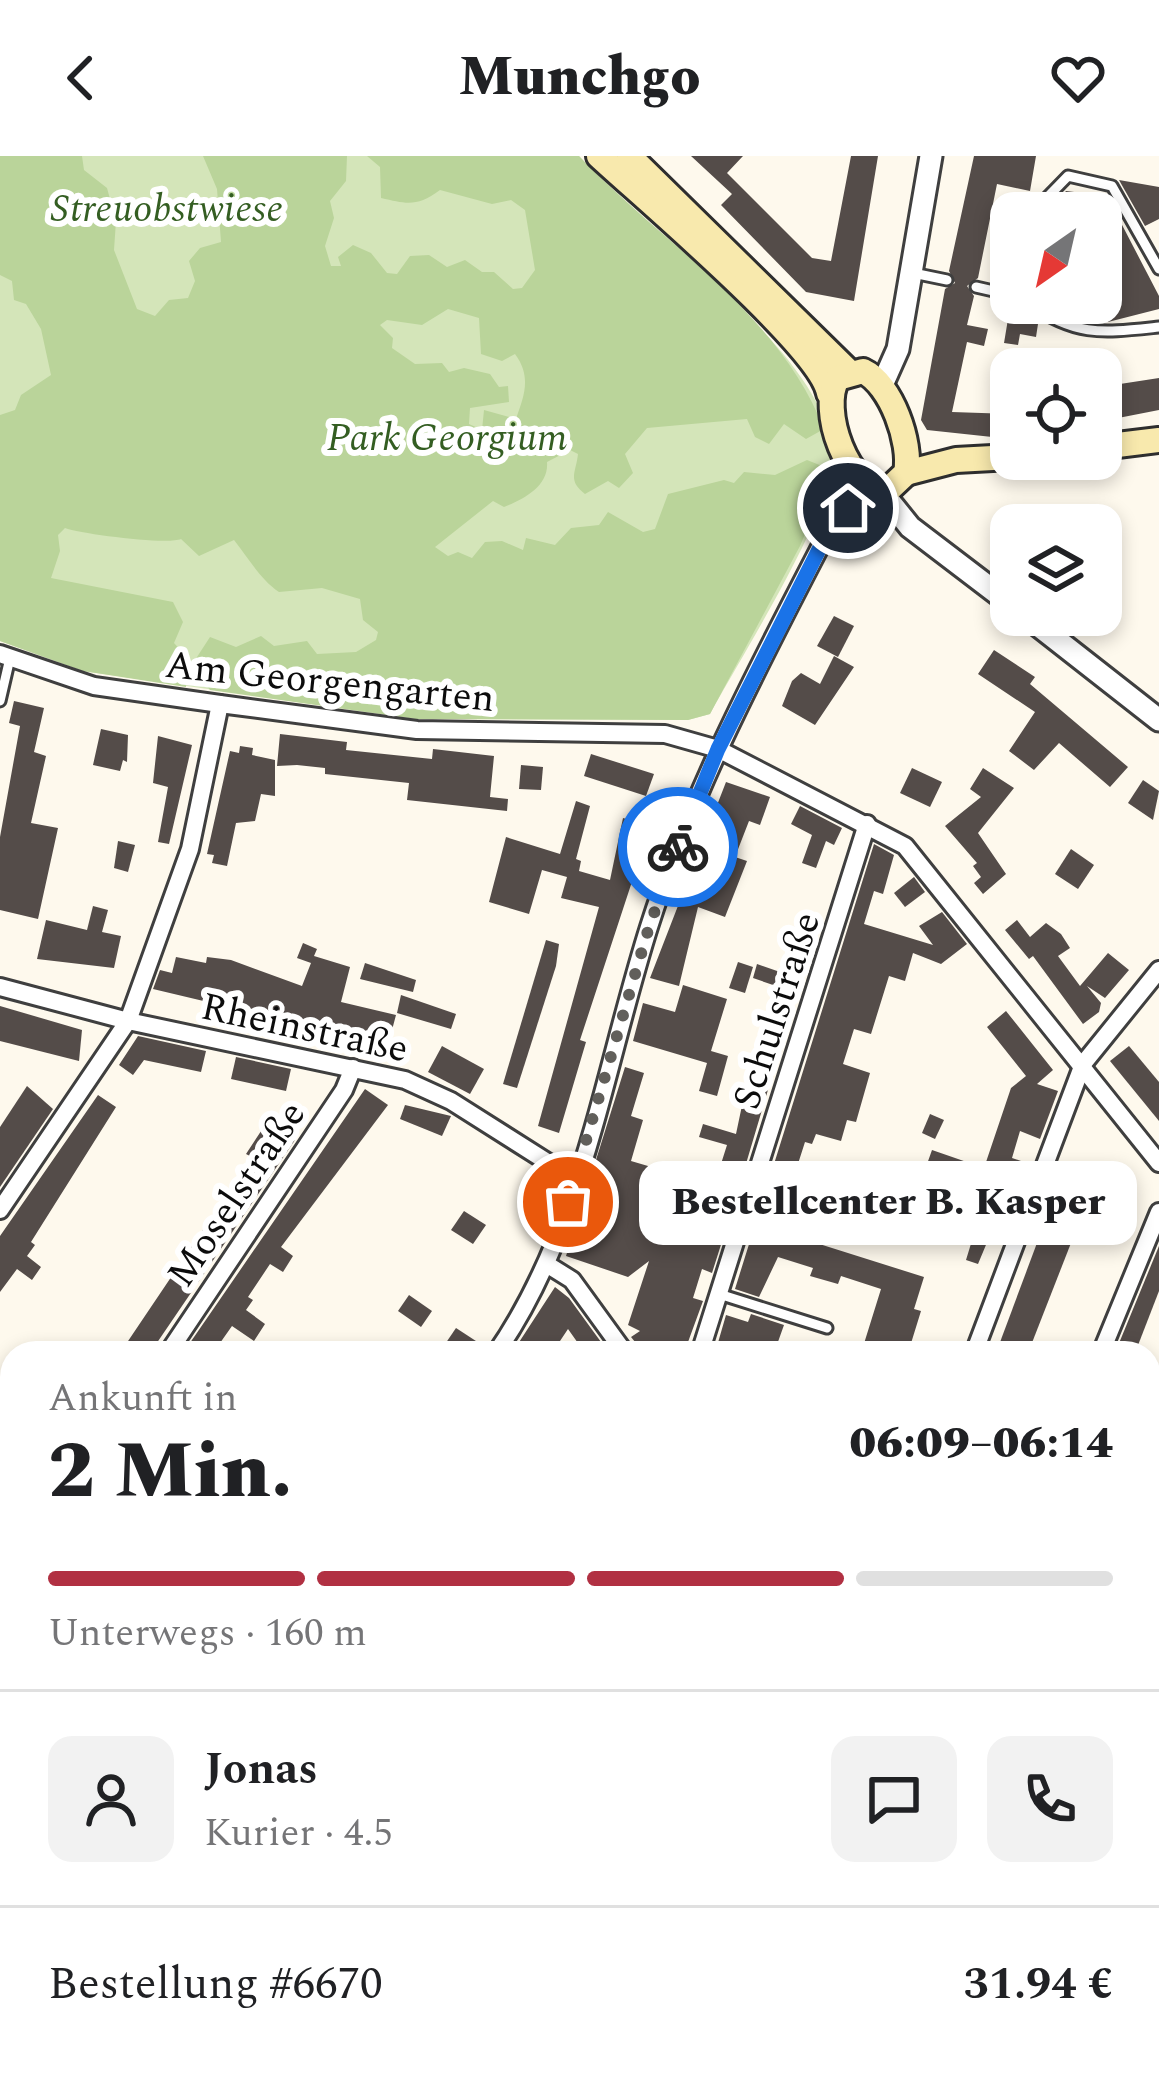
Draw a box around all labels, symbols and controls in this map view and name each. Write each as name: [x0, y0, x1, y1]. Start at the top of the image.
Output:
text: Munchgo: [459, 37, 700, 119]
icon: back: [48, 45, 114, 111]
icon: heart: [1045, 45, 1111, 111]
park label: Streuobstwiese: [51, 180, 283, 239]
north arrow: [990, 192, 1122, 324]
map controls: [990, 192, 1122, 636]
button: locate: [990, 348, 1122, 480]
park label: Park Georgium: [327, 409, 567, 468]
pin: [797, 457, 899, 559]
icon: home: [815, 475, 881, 541]
button: layers: [990, 504, 1122, 636]
street label: Am Georgengarten: [162, 636, 497, 729]
courier: [618, 787, 738, 907]
icon: bike: [645, 814, 711, 880]
street label: Schulstraße: [718, 905, 837, 1117]
street label: Rheinstraße: [196, 978, 413, 1079]
street label: Moselstraße: [153, 1089, 321, 1299]
pin: [517, 1151, 619, 1253]
callout: Bestellcenter B. Kasper: [640, 1160, 1138, 1244]
icon: bag: [535, 1169, 601, 1235]
text: Bestellcenter B. Kasper: [671, 1173, 1105, 1232]
text: Ankunft in: [48, 1369, 238, 1428]
text: 06:09–06:14: [849, 1409, 1113, 1478]
text: 2 Min.: [48, 1413, 293, 1532]
text: Unterwegs · 160 m: [48, 1604, 367, 1663]
text: Jonas: [204, 1735, 318, 1804]
button: person: [48, 1736, 174, 1862]
button: chat: [831, 1736, 957, 1862]
button: phone: [987, 1736, 1113, 1862]
text: Kurier · 4.5: [204, 1804, 393, 1863]
text: Bestellung #6670: [48, 1950, 383, 2019]
text: 31.94 €: [963, 1950, 1113, 2019]

